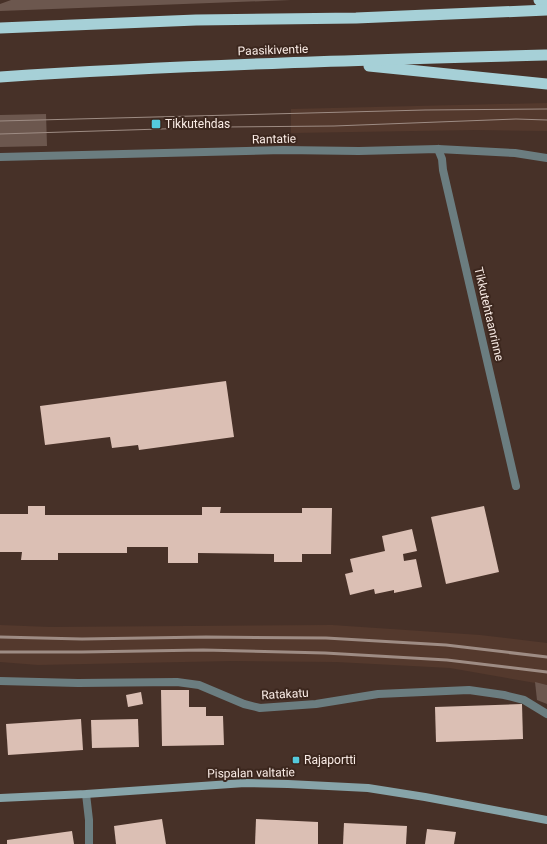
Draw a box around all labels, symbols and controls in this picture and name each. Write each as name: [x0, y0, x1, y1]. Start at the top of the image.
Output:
street label: Paasikiventie: [237, 42, 309, 58]
place label: Tikkutehdas: [165, 117, 230, 131]
marker: Tikkutehdas: [150, 118, 162, 130]
street label: Rantatie: [252, 132, 296, 146]
street label: Tikkutehtaanrinne: [471, 266, 507, 362]
street label: Ratakatu: [261, 686, 309, 702]
place label: Rajaportti: [304, 753, 356, 767]
marker: Rajaportti: [291, 755, 301, 765]
street label: Pispalan valtatie: [207, 765, 295, 781]

